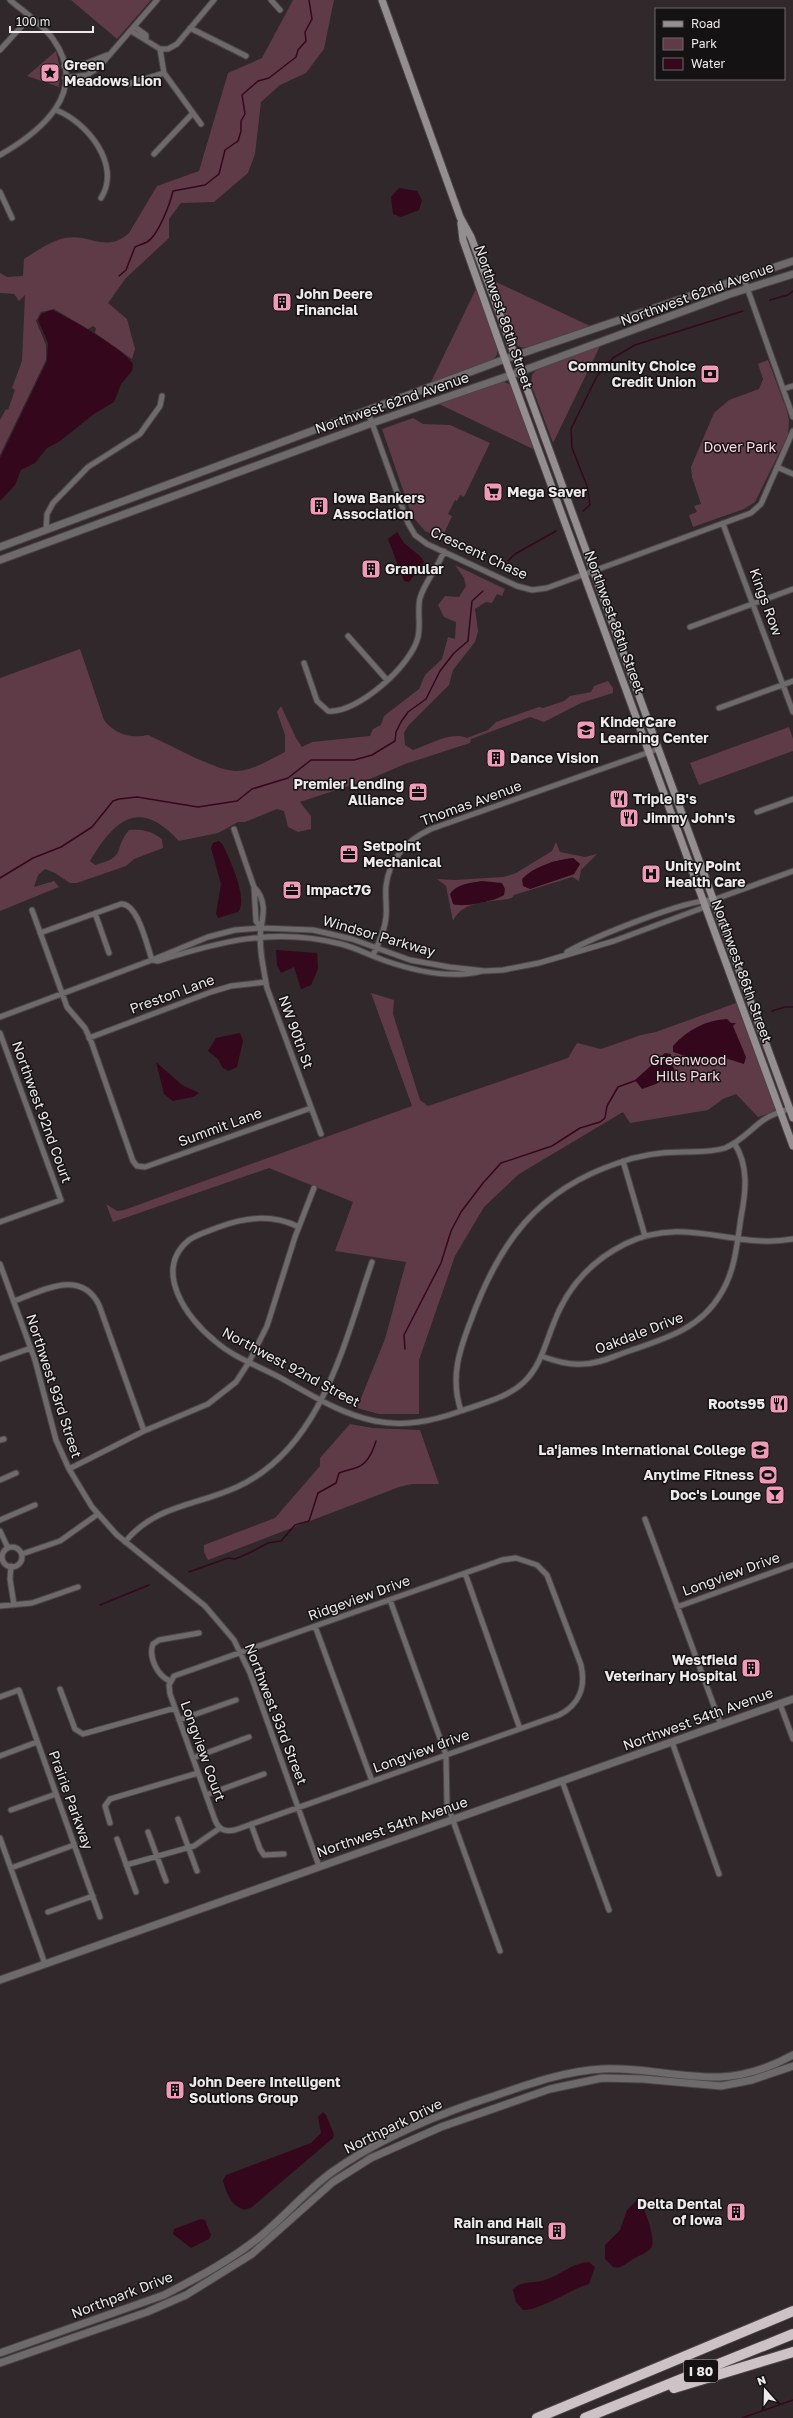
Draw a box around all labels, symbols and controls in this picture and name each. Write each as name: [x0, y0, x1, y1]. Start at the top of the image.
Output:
scale bar: [10, 8, 93, 34]
legend: [655, 8, 785, 80]
text: 100 m: [16, 14, 50, 29]
text: Road: [691, 16, 720, 31]
text: Park: [691, 36, 717, 51]
place label: Green Meadows Lion: [64, 56, 161, 89]
text: Water: [691, 56, 725, 71]
place icon: Green Meadows Lion: [39, 62, 61, 84]
street label: Northwest 86th Street: [472, 243, 537, 391]
street label: Northwest 62nd Avenue: [618, 258, 776, 329]
place label: John Deere Financial: [296, 285, 373, 318]
building icon: John Deere Financial: [271, 291, 293, 313]
place label: Community Choice Credit Union: [568, 357, 696, 390]
bank icon: Community Choice Credit Union: [699, 363, 721, 385]
street label: Northwest 62nd Avenue: [313, 368, 471, 437]
park label: Dover Park: [704, 438, 777, 455]
supermarket icon: Mega Saver: [482, 481, 504, 503]
place label: Mega Saver: [507, 483, 588, 500]
place label: Iowa Bankers Association: [333, 489, 425, 522]
building icon: Iowa Bankers Association: [308, 495, 330, 517]
street label: Crescent Chase: [428, 523, 531, 582]
street label: Northwest 86th Street: [582, 548, 649, 696]
building icon: Granular: [360, 558, 382, 580]
place label: Granular: [385, 560, 444, 577]
street label: Kings Row: [746, 566, 787, 638]
place label: KinderCare Learning Center: [600, 713, 709, 746]
school or university icon: KinderCare Learning Center: [575, 719, 597, 741]
building icon: Dance Vision: [485, 747, 507, 769]
place label: Dance Vision: [510, 749, 599, 766]
place label: Premier Lending Alliance: [294, 775, 404, 808]
street label: Thomas Avenue: [418, 776, 524, 829]
office icon: Premier Lending Alliance: [407, 781, 429, 803]
restaurant icon: Triple B's: [608, 788, 630, 810]
place label: Triple B's: [633, 790, 697, 807]
restaurant icon: Jimmy John's: [618, 807, 640, 829]
place label: Jimmy John's: [643, 809, 736, 826]
place label: Setpoint Mechanical: [363, 837, 442, 870]
office icon: Setpoint Mechanical: [338, 843, 360, 865]
place label: Unity Point Health Care: [665, 857, 746, 890]
hospital icon: Unity Point Health Care: [640, 863, 662, 885]
office icon: Impact7G: [281, 879, 303, 901]
place label: Impact7G: [306, 881, 371, 898]
street label: Northwest 86th Street: [709, 897, 776, 1045]
street label: Windsor Parkway: [321, 911, 437, 960]
street label: Preston Lane: [127, 970, 217, 1017]
street label: NW 90th St: [275, 993, 318, 1071]
street label: Northwest 92nd Court: [9, 1039, 76, 1185]
park label: Greenwood Hills Park: [650, 1051, 726, 1084]
street label: Summit Lane: [176, 1104, 264, 1150]
street label: Oakdale Drive: [592, 1308, 685, 1357]
street label: Northwest 93rd Street: [23, 1312, 86, 1460]
street label: Northwest 92nd Street: [219, 1323, 363, 1410]
restaurant icon: Roots95: [768, 1393, 790, 1415]
place label: Roots95: [708, 1395, 765, 1412]
school or university icon: La'james International College: [749, 1439, 771, 1461]
place label: La'james International College: [538, 1441, 746, 1458]
sports icon: Anytime Fitness: [757, 1464, 779, 1486]
place label: Anytime Fitness: [644, 1466, 754, 1483]
bar icon: Doc's Lounge: [764, 1484, 786, 1506]
place label: Doc's Lounge: [670, 1486, 761, 1503]
street label: Longview Drive: [680, 1548, 782, 1599]
street label: Ridgeview Drive: [305, 1571, 412, 1624]
street label: Northwest 93rd Street: [242, 1641, 311, 1787]
place label: Westfield Veterinary Hospital: [605, 1651, 737, 1684]
building icon: Westfield Veterinary Hospital: [740, 1657, 762, 1679]
street label: Northwest 54th Avenue: [620, 1683, 775, 1754]
street label: Longview Court: [177, 1698, 230, 1803]
street label: Longview drive: [370, 1725, 471, 1776]
street label: Prairie Parkway: [46, 1748, 97, 1852]
street label: Northwest 54th Avenue: [314, 1793, 470, 1860]
place label: John Deere Intelligent Solutions Group: [189, 2073, 341, 2106]
building icon: John Deere Intelligent Solutions Group: [164, 2079, 186, 2101]
street label: Northpark Drive: [341, 2094, 445, 2157]
place label: Delta Dental of Iowa: [637, 2195, 722, 2228]
building icon: Delta Dental of Iowa: [725, 2201, 747, 2223]
place label: Rain and Hail Insurance: [454, 2214, 543, 2247]
building icon: Rain and Hail Insurance: [546, 2220, 568, 2242]
street label: Northpark Drive: [69, 2267, 175, 2322]
road number: I 80: [684, 2360, 718, 2382]
north arrow: [745, 2370, 785, 2410]
text: N: [755, 2373, 768, 2388]

